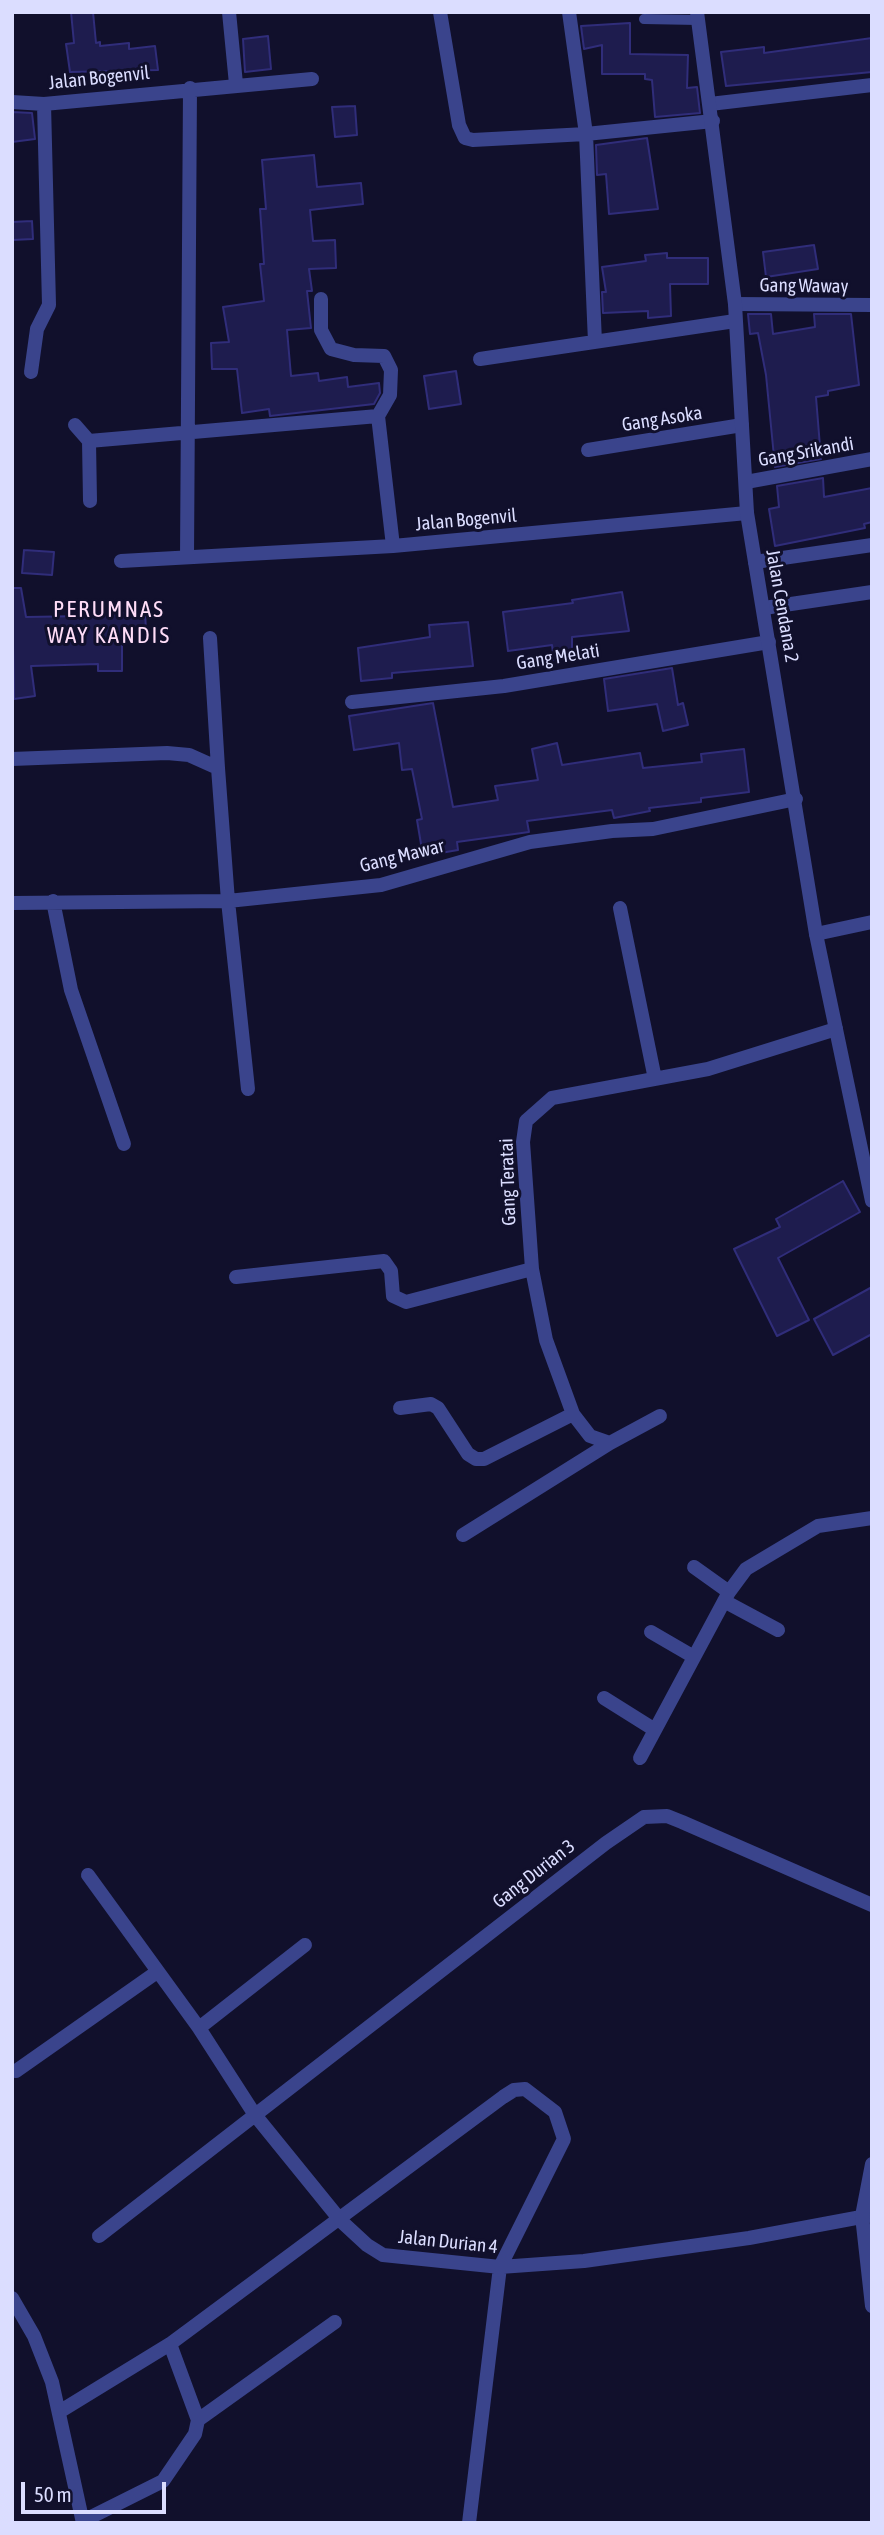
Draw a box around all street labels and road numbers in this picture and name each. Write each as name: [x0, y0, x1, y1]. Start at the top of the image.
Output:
street label: Jalan Bogenvil: [47, 61, 151, 95]
street label: Gang Waway: [759, 274, 849, 298]
street label: Gang Asoka: [620, 401, 704, 437]
street label: Gang Srikandi: [756, 432, 856, 472]
street label: Jalan Bogenvil: [414, 504, 518, 536]
street label: Jalan Cendana 2: [761, 548, 803, 664]
street label: Gang Melati: [515, 639, 601, 675]
street label: Gang Mawar: [357, 835, 447, 877]
street label: Gang Teratai: [495, 1138, 521, 1226]
street label: Gang Durian 3: [488, 1835, 580, 1913]
street label: Jalan Durian 4: [397, 2225, 499, 2259]

